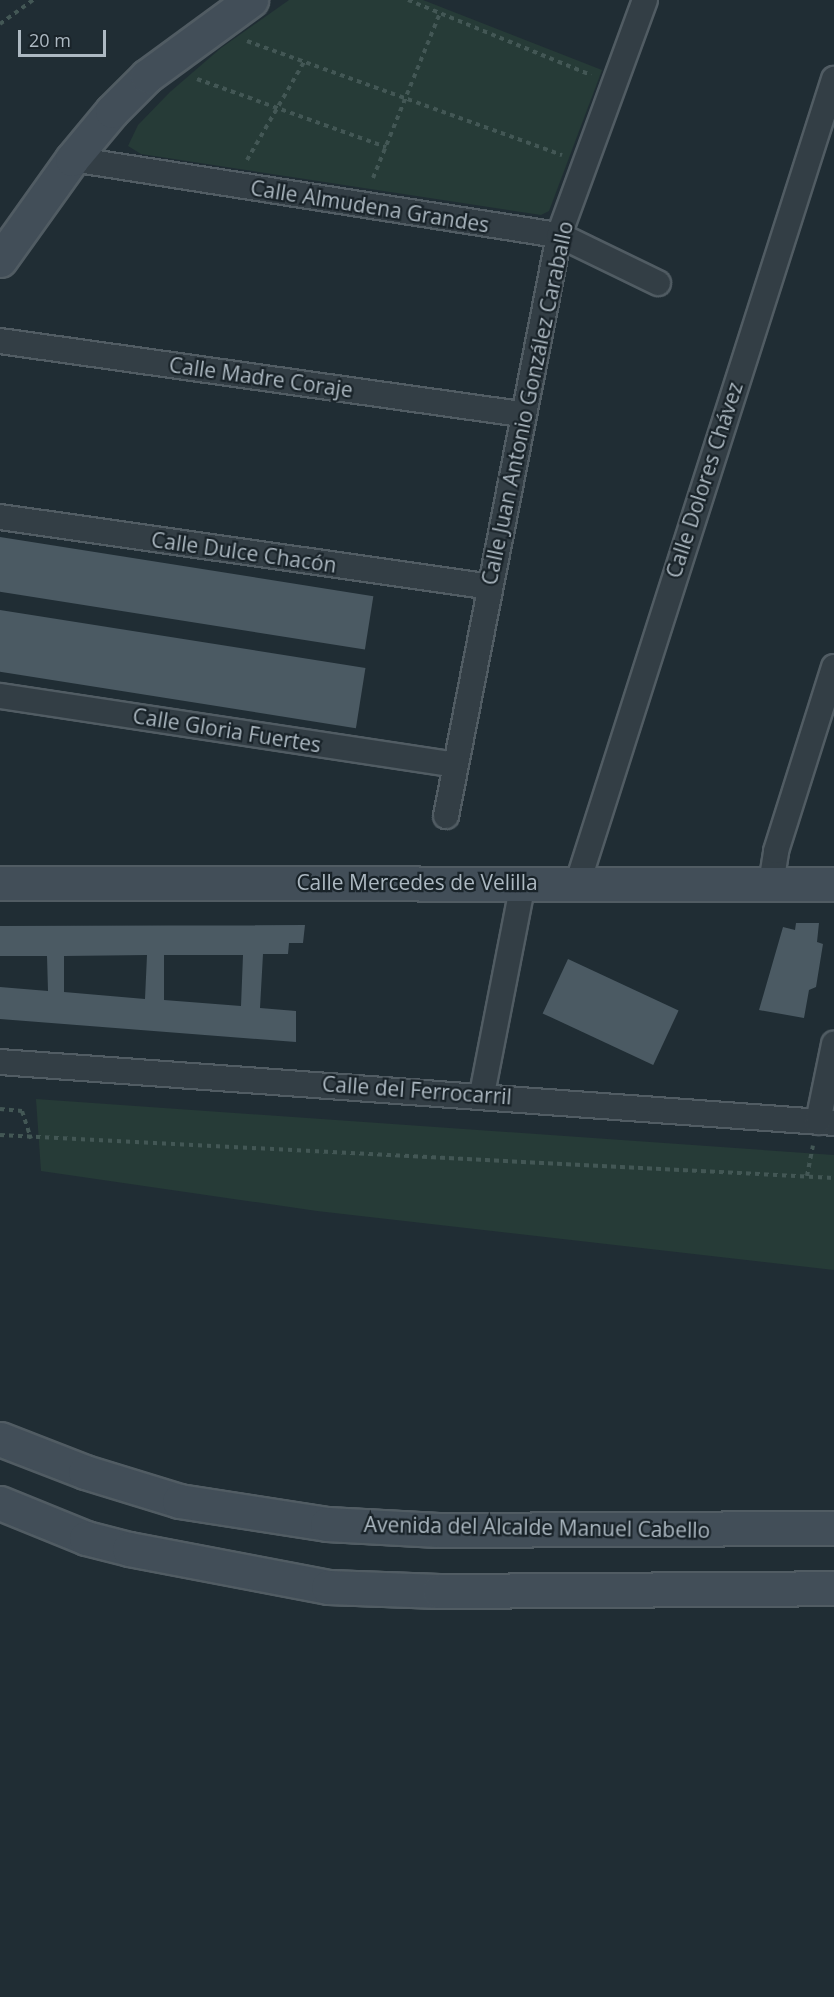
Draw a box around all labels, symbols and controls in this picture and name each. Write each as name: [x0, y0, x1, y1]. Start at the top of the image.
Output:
scale bar: [21, 18, 110, 56]
text: 20 m: [29, 28, 71, 52]
street label: Calle Almudena Grandes: [249, 175, 491, 237]
street label: Calle Juan Antonio González Caraballo: [476, 219, 578, 587]
street label: Calle Madre Coraje: [168, 352, 354, 402]
street label: Calle Dolores Chávez: [660, 379, 748, 581]
street label: Calle Dulce Chacón: [150, 527, 338, 577]
street label: Calle Gloria Fuertes: [131, 703, 323, 757]
street label: Calle Mercedes de Velilla: [296, 869, 538, 895]
street label: Calle del Ferrocarril: [321, 1071, 513, 1109]
street label: Avenida del Alcalde Manuel Cabello: [364, 1511, 710, 1543]

